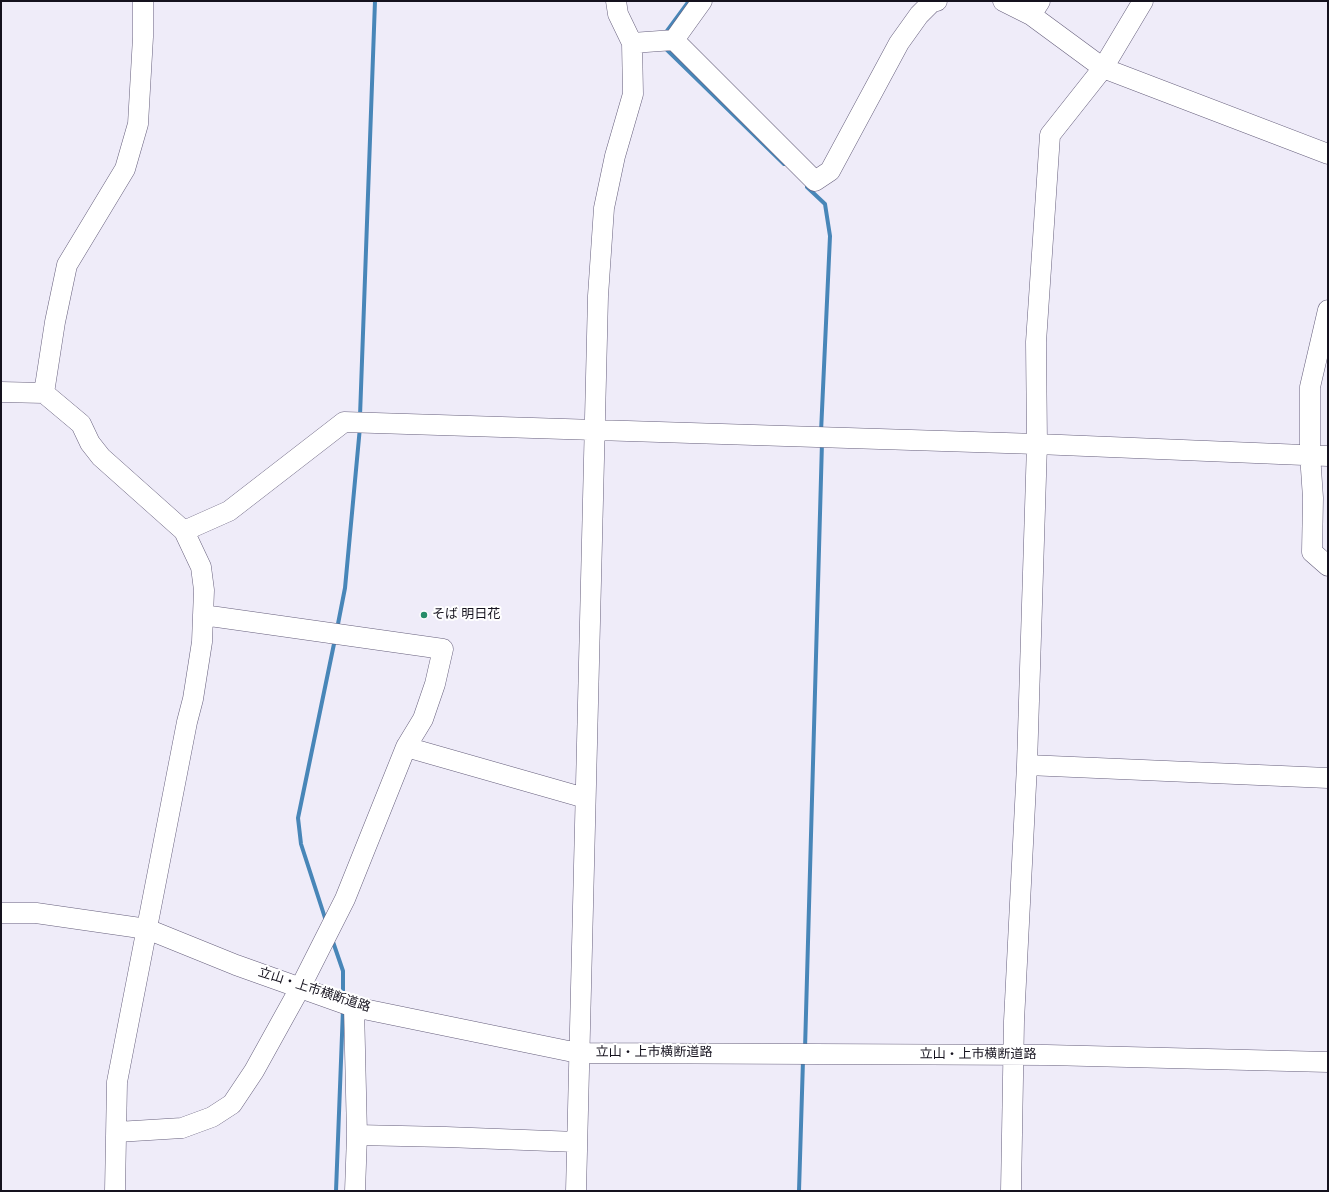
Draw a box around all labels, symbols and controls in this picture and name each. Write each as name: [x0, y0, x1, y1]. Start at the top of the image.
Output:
place label: そば 明日花: [432, 607, 500, 623]
marker: そば 明日花: [419, 610, 429, 620]
street label: 立山・上市横断道路: [256, 966, 372, 1016]
street label: 立山・上市横断道路: [596, 1045, 712, 1061]
street label: 立山・上市横断道路: [920, 1047, 1036, 1063]

